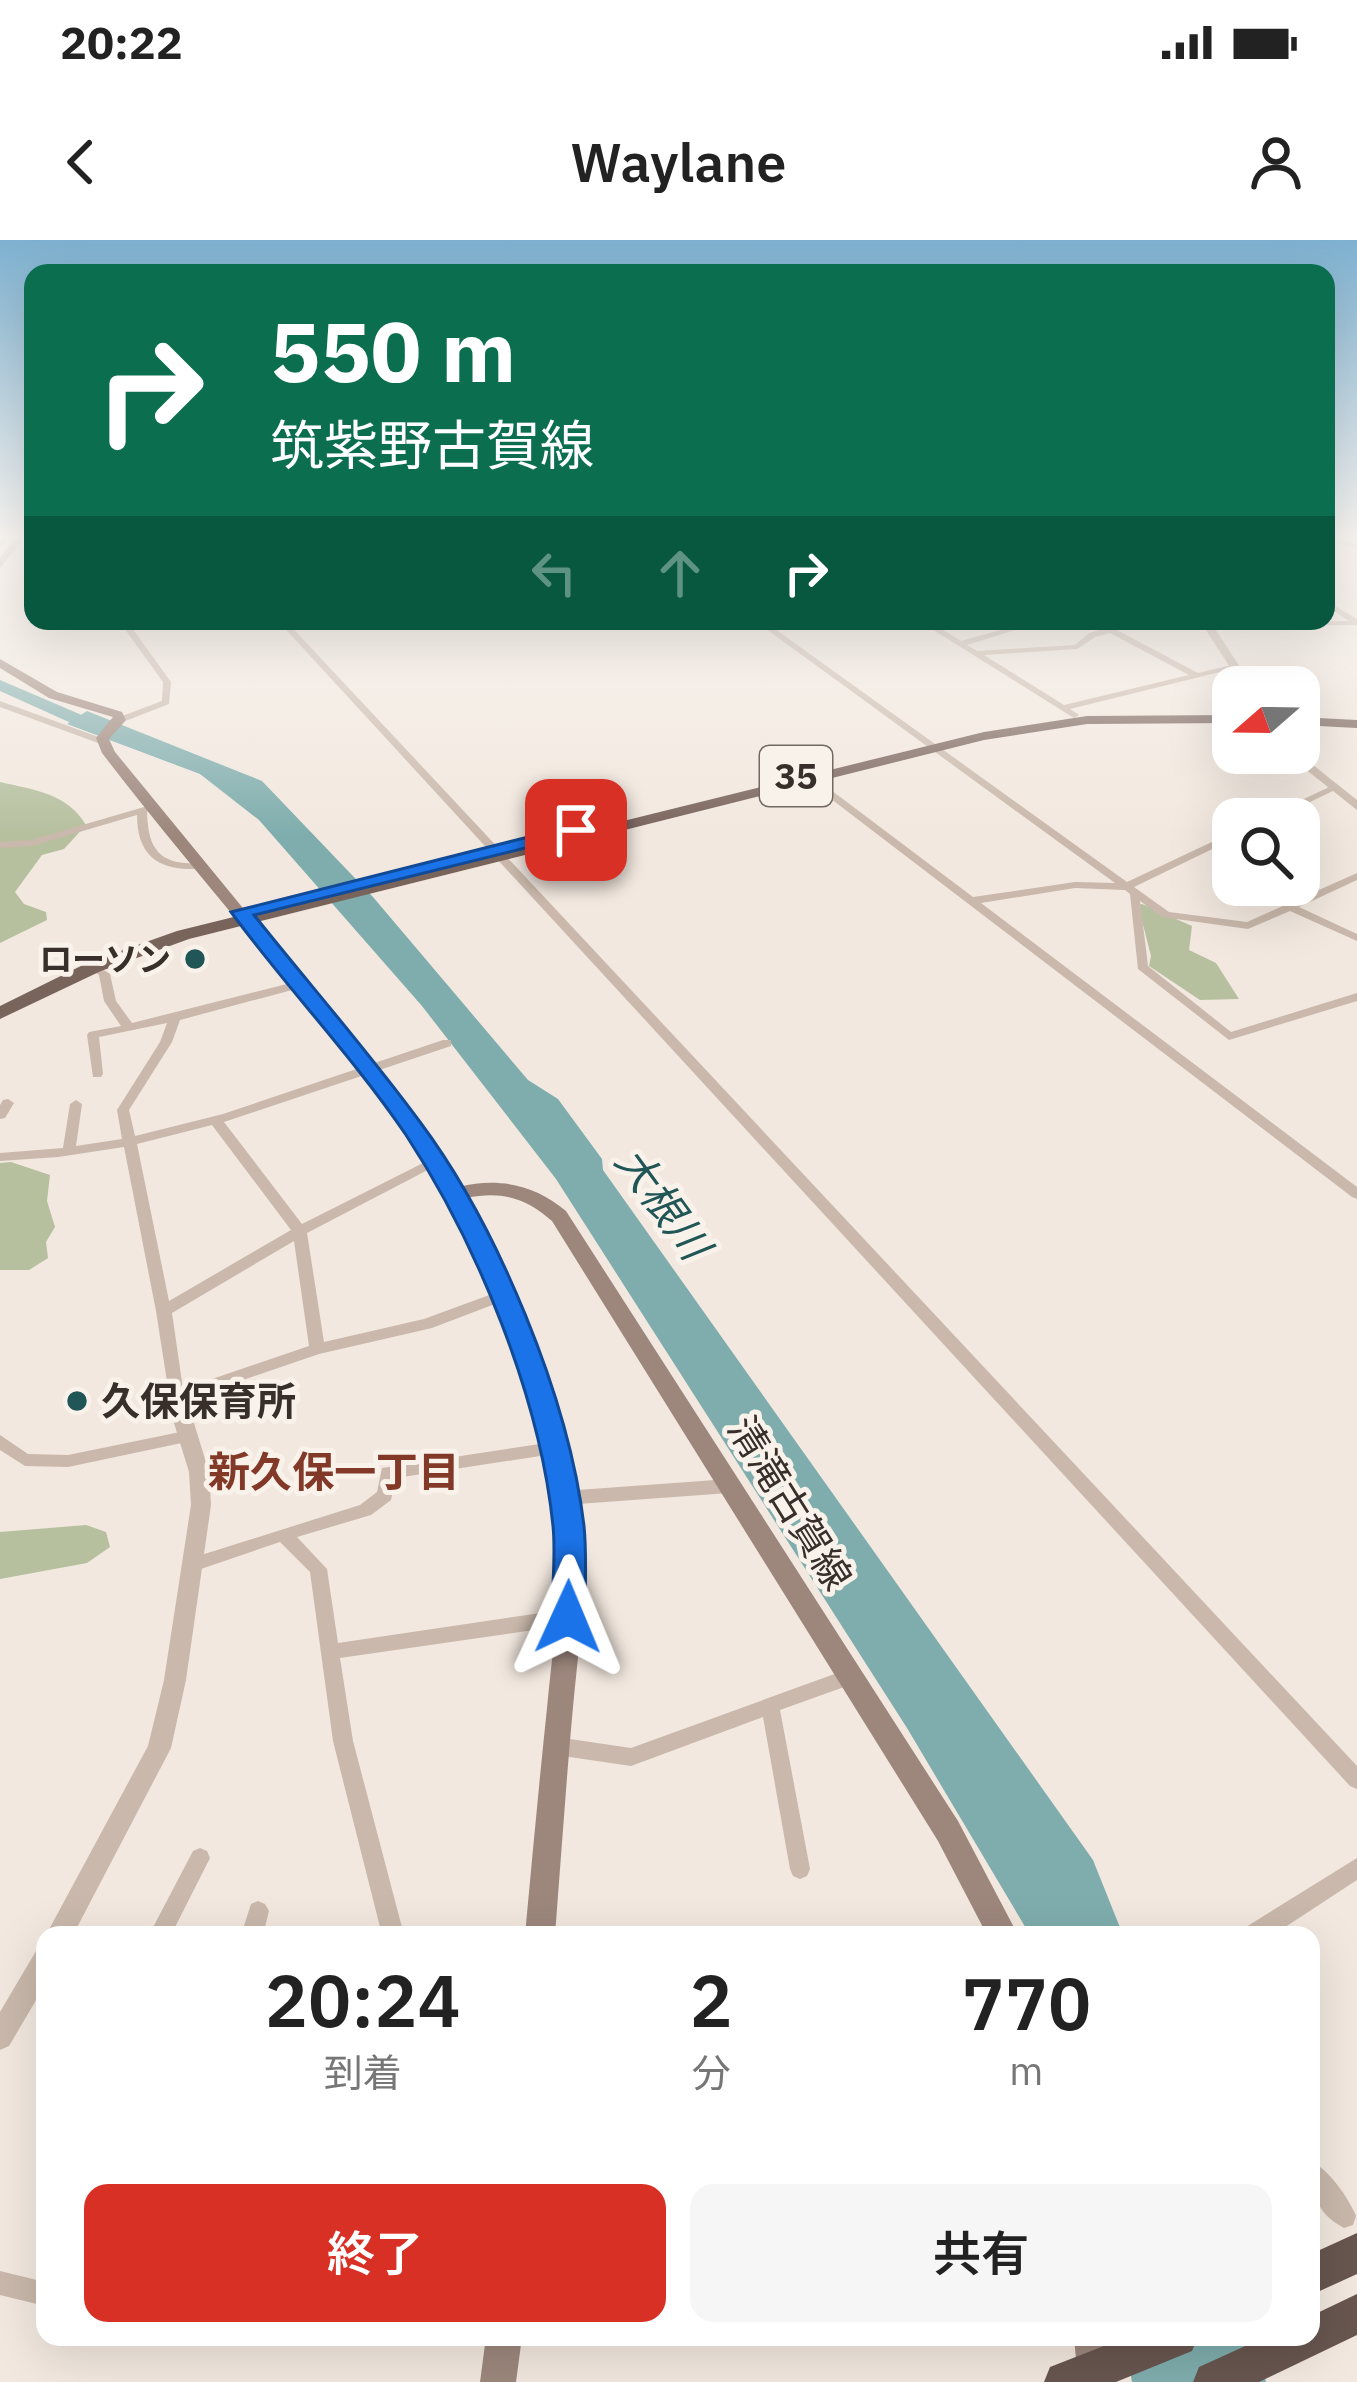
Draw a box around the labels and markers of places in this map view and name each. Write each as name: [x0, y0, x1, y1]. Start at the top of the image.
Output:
pin: [525, 779, 627, 881]
place label: ローソン: [39, 937, 171, 980]
marker: ローソン: [182, 946, 208, 972]
place label: 久保保育所: [101, 1375, 296, 1426]
marker: 久保保育所: [64, 1388, 90, 1414]

